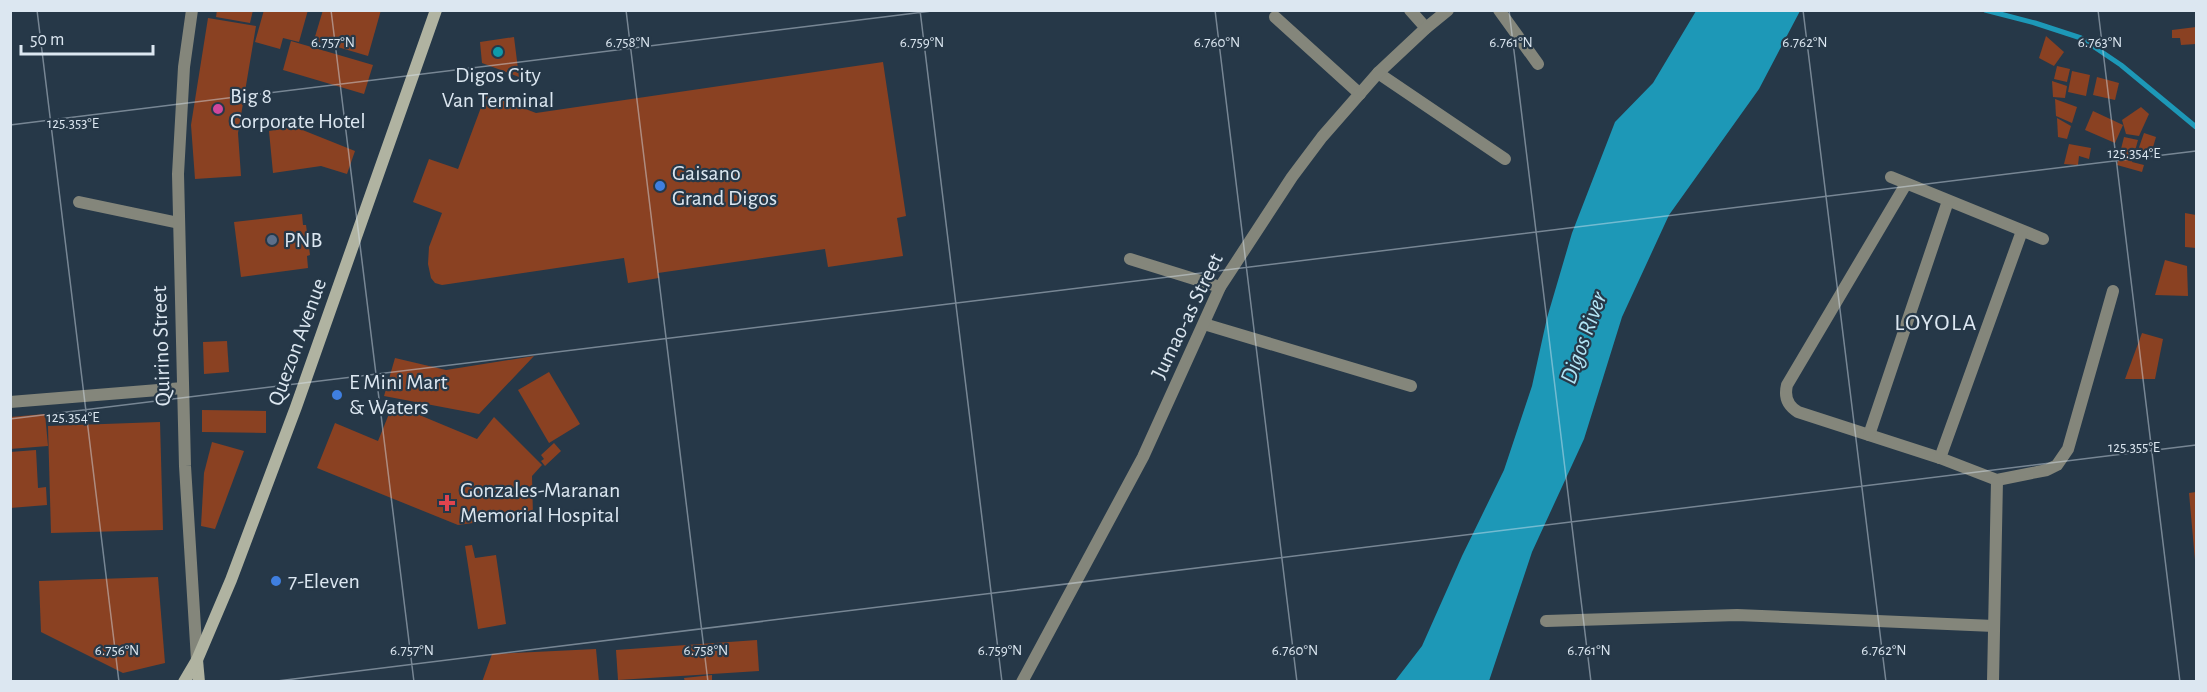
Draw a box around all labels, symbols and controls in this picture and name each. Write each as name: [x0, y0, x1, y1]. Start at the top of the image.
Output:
scale bar: [21, 18, 153, 56]
text: 50 m: [30, 31, 64, 49]
text: 6.757°N: [311, 35, 355, 50]
text: 6.758°N: [606, 35, 650, 50]
text: 6.759°N: [900, 35, 944, 50]
text: 6.760°N: [1194, 35, 1240, 50]
text: 6.761°N: [1489, 35, 1533, 50]
text: 6.762°N: [1782, 35, 1828, 50]
text: 6.763°N: [2078, 35, 2122, 50]
marker: Digos City Van Terminal: [491, 45, 505, 59]
place label: Digos City Van Terminal: [442, 64, 554, 111]
place label: Big 8 Corporate Hotel: [230, 85, 366, 132]
marker: Big 8 Corporate Hotel: [211, 102, 225, 116]
text: 125.353°E: [47, 116, 99, 131]
text: 125.354°E: [2108, 146, 2160, 161]
place label: Gaisano Grand Digos: [672, 162, 777, 209]
marker: Gaisano Grand Digos: [653, 179, 667, 193]
place label: PNB: [284, 229, 322, 251]
marker: PNB: [265, 233, 279, 247]
street label: Jumao-as Street: [1147, 250, 1227, 382]
street label: Quezon Avenue: [264, 275, 330, 409]
street label: Quirino Street: [148, 285, 174, 407]
water label: Digos River: [1556, 288, 1612, 387]
district label: LOYOLA: [1894, 311, 1978, 335]
place label: E Mini Mart & Waters: [349, 371, 447, 418]
marker: E Mini Mart & Waters: [330, 388, 344, 402]
text: 125.354°E: [47, 410, 99, 425]
text: 125.355°E: [2108, 440, 2160, 455]
place label: Gonzales-Maranan Memorial Hospital: [460, 479, 620, 526]
marker: Gonzales-Maranan Memorial Hospital: [438, 494, 456, 512]
place label: 7-Eleven: [288, 570, 360, 592]
marker: 7-Eleven: [269, 574, 283, 588]
text: 6.756°N: [95, 643, 139, 658]
text: 6.757°N: [390, 643, 434, 658]
text: 6.758°N: [684, 643, 728, 658]
text: 6.759°N: [978, 643, 1022, 658]
text: 6.760°N: [1272, 643, 1318, 658]
text: 6.761°N: [1567, 643, 1611, 658]
text: 6.762°N: [1861, 643, 1907, 658]

